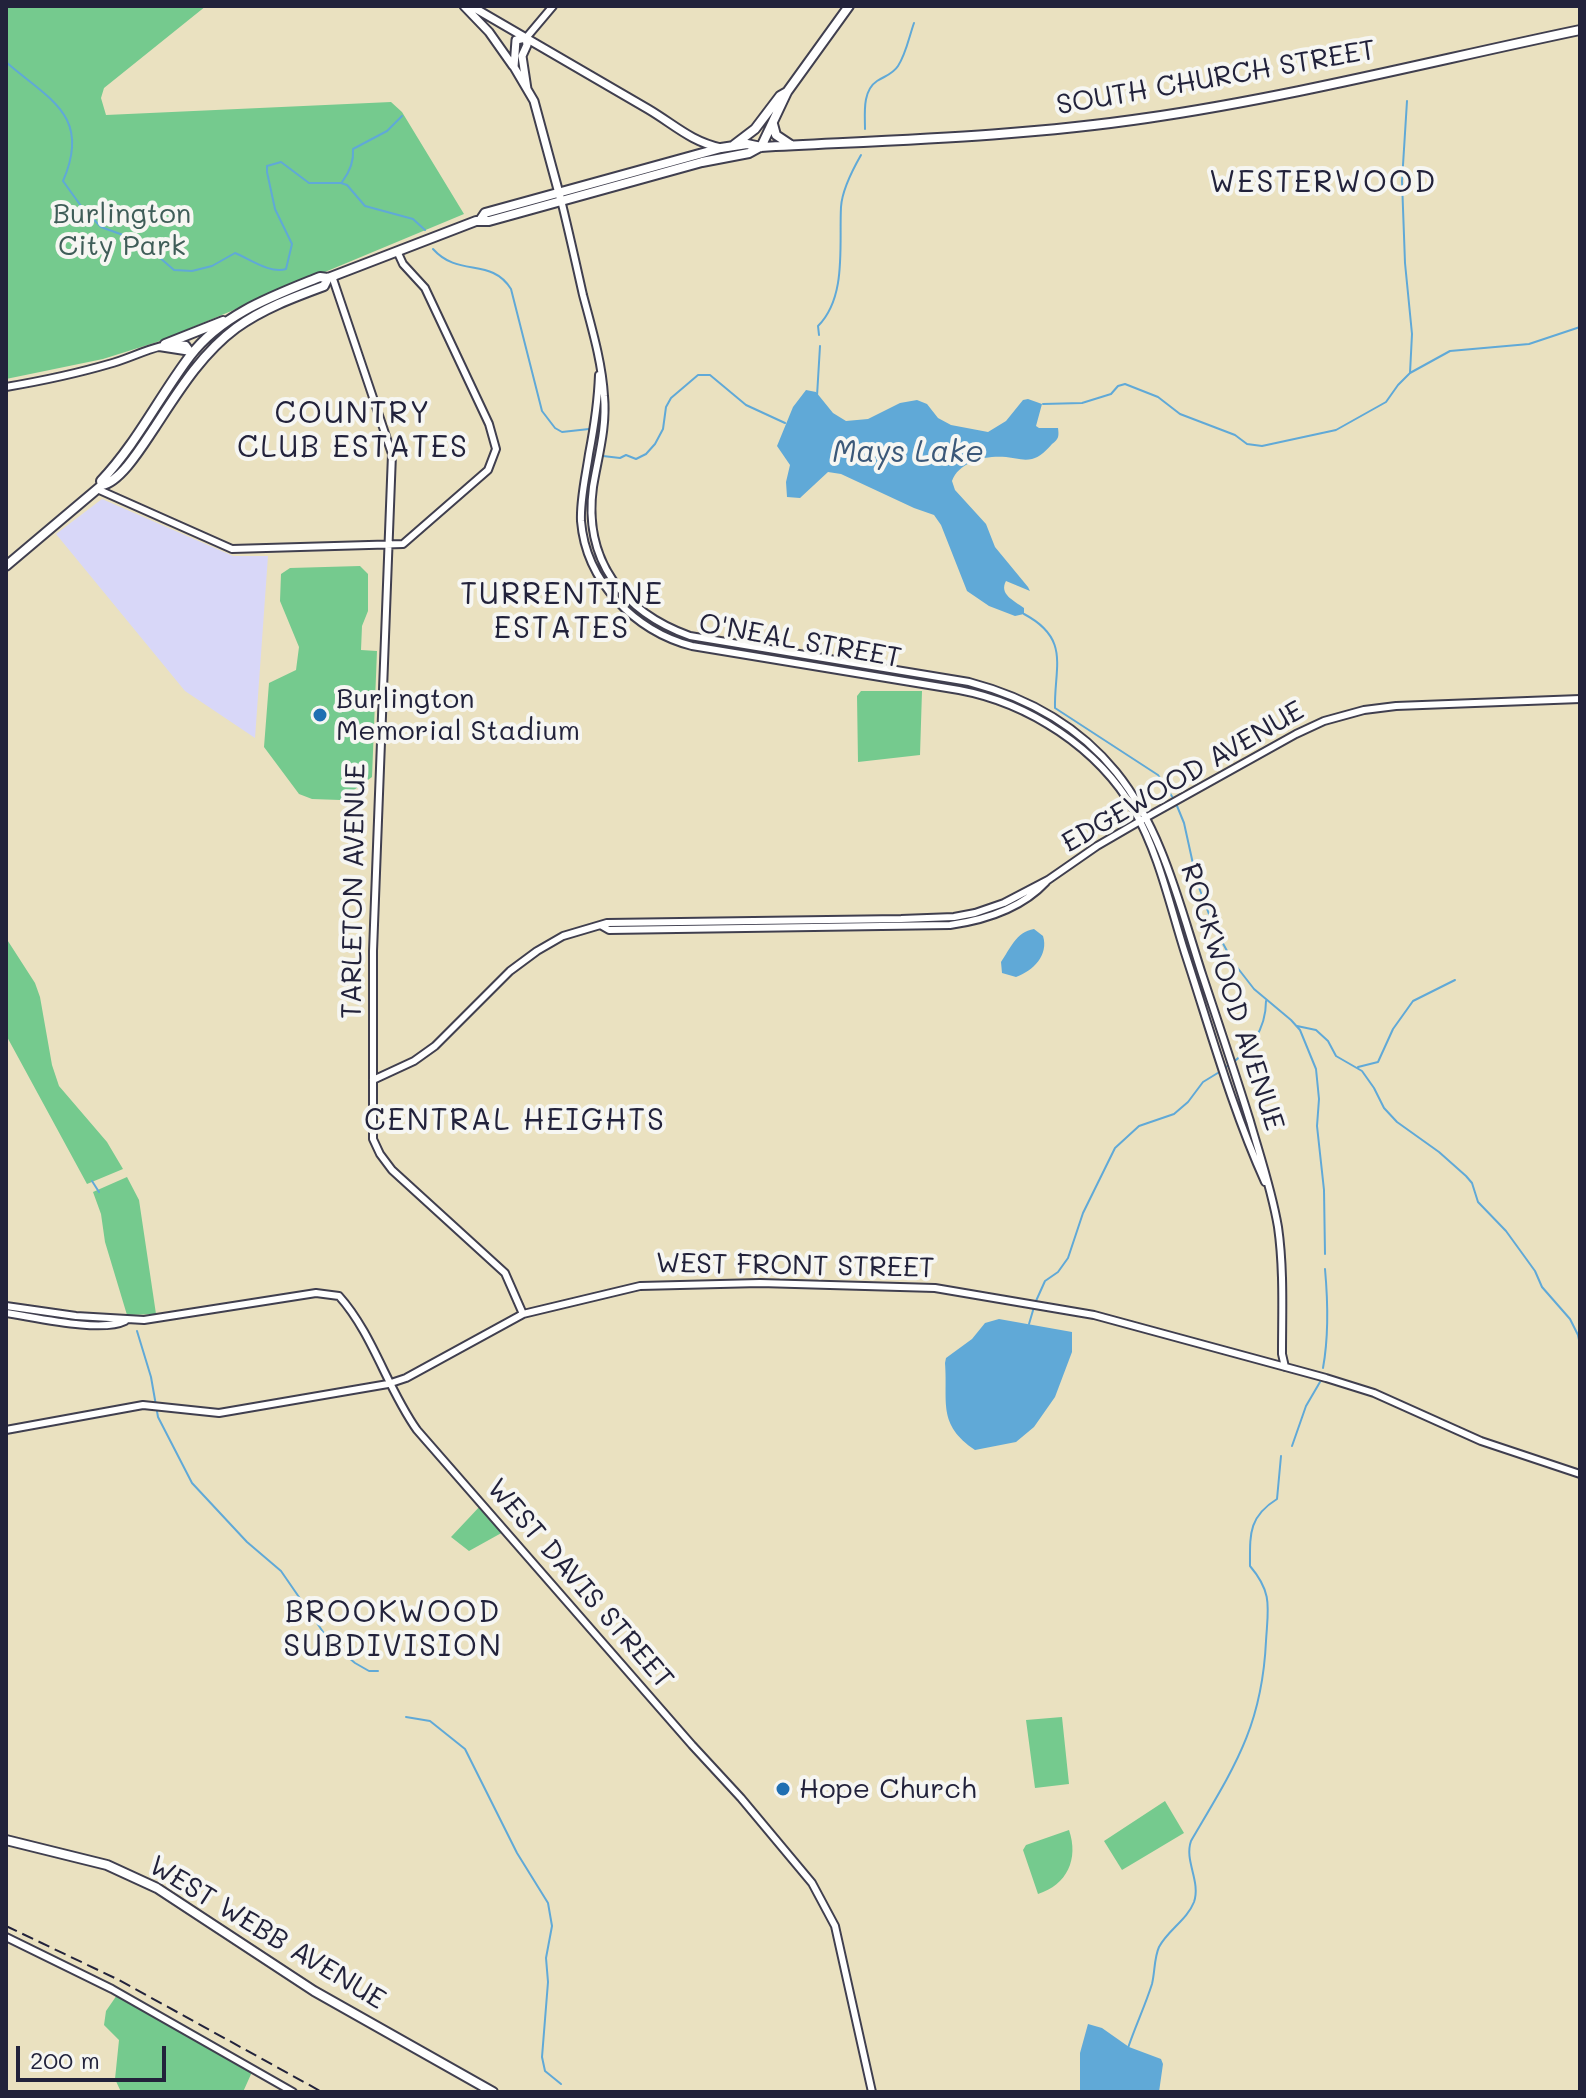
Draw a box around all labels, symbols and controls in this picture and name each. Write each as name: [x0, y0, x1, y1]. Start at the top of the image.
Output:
street label: SOUTH CHURCH STREET: [1054, 33, 1378, 123]
district label: WESTERWOOD: [1209, 165, 1437, 201]
park label: Burlington City Park: [53, 197, 191, 263]
district label: COUNTRY CLUB ESTATES: [237, 396, 469, 466]
water label: Mays Lake: [832, 435, 984, 471]
district label: TURRENTINE ESTATES: [460, 577, 664, 648]
street label: O'NEAL STREET: [696, 607, 904, 675]
place label: Burlington Memorial Stadium: [336, 682, 580, 748]
street label: EDGEWOOD AVENUE: [1056, 694, 1310, 860]
marker: Burlington Memorial Stadium: [311, 706, 329, 724]
street label: TARLETON AVENUE: [335, 763, 373, 1019]
street label: ROCKWOOD AVENUE: [1173, 859, 1291, 1135]
district label: CENTRAL HEIGHTS: [364, 1103, 666, 1139]
street label: WEST FRONT STREET: [655, 1247, 935, 1285]
street label: WEST DAVIS STREET: [480, 1472, 680, 1696]
district label: BROOKWOOD SUBDIVISION: [283, 1595, 503, 1666]
place label: Hope Church: [799, 1772, 977, 1806]
marker: Hope Church: [774, 1780, 792, 1798]
street label: WEST WEBB AVENUE: [143, 1849, 391, 2017]
scale bar: [20, 2030, 170, 2080]
text: 200 m: [30, 2044, 100, 2075]

